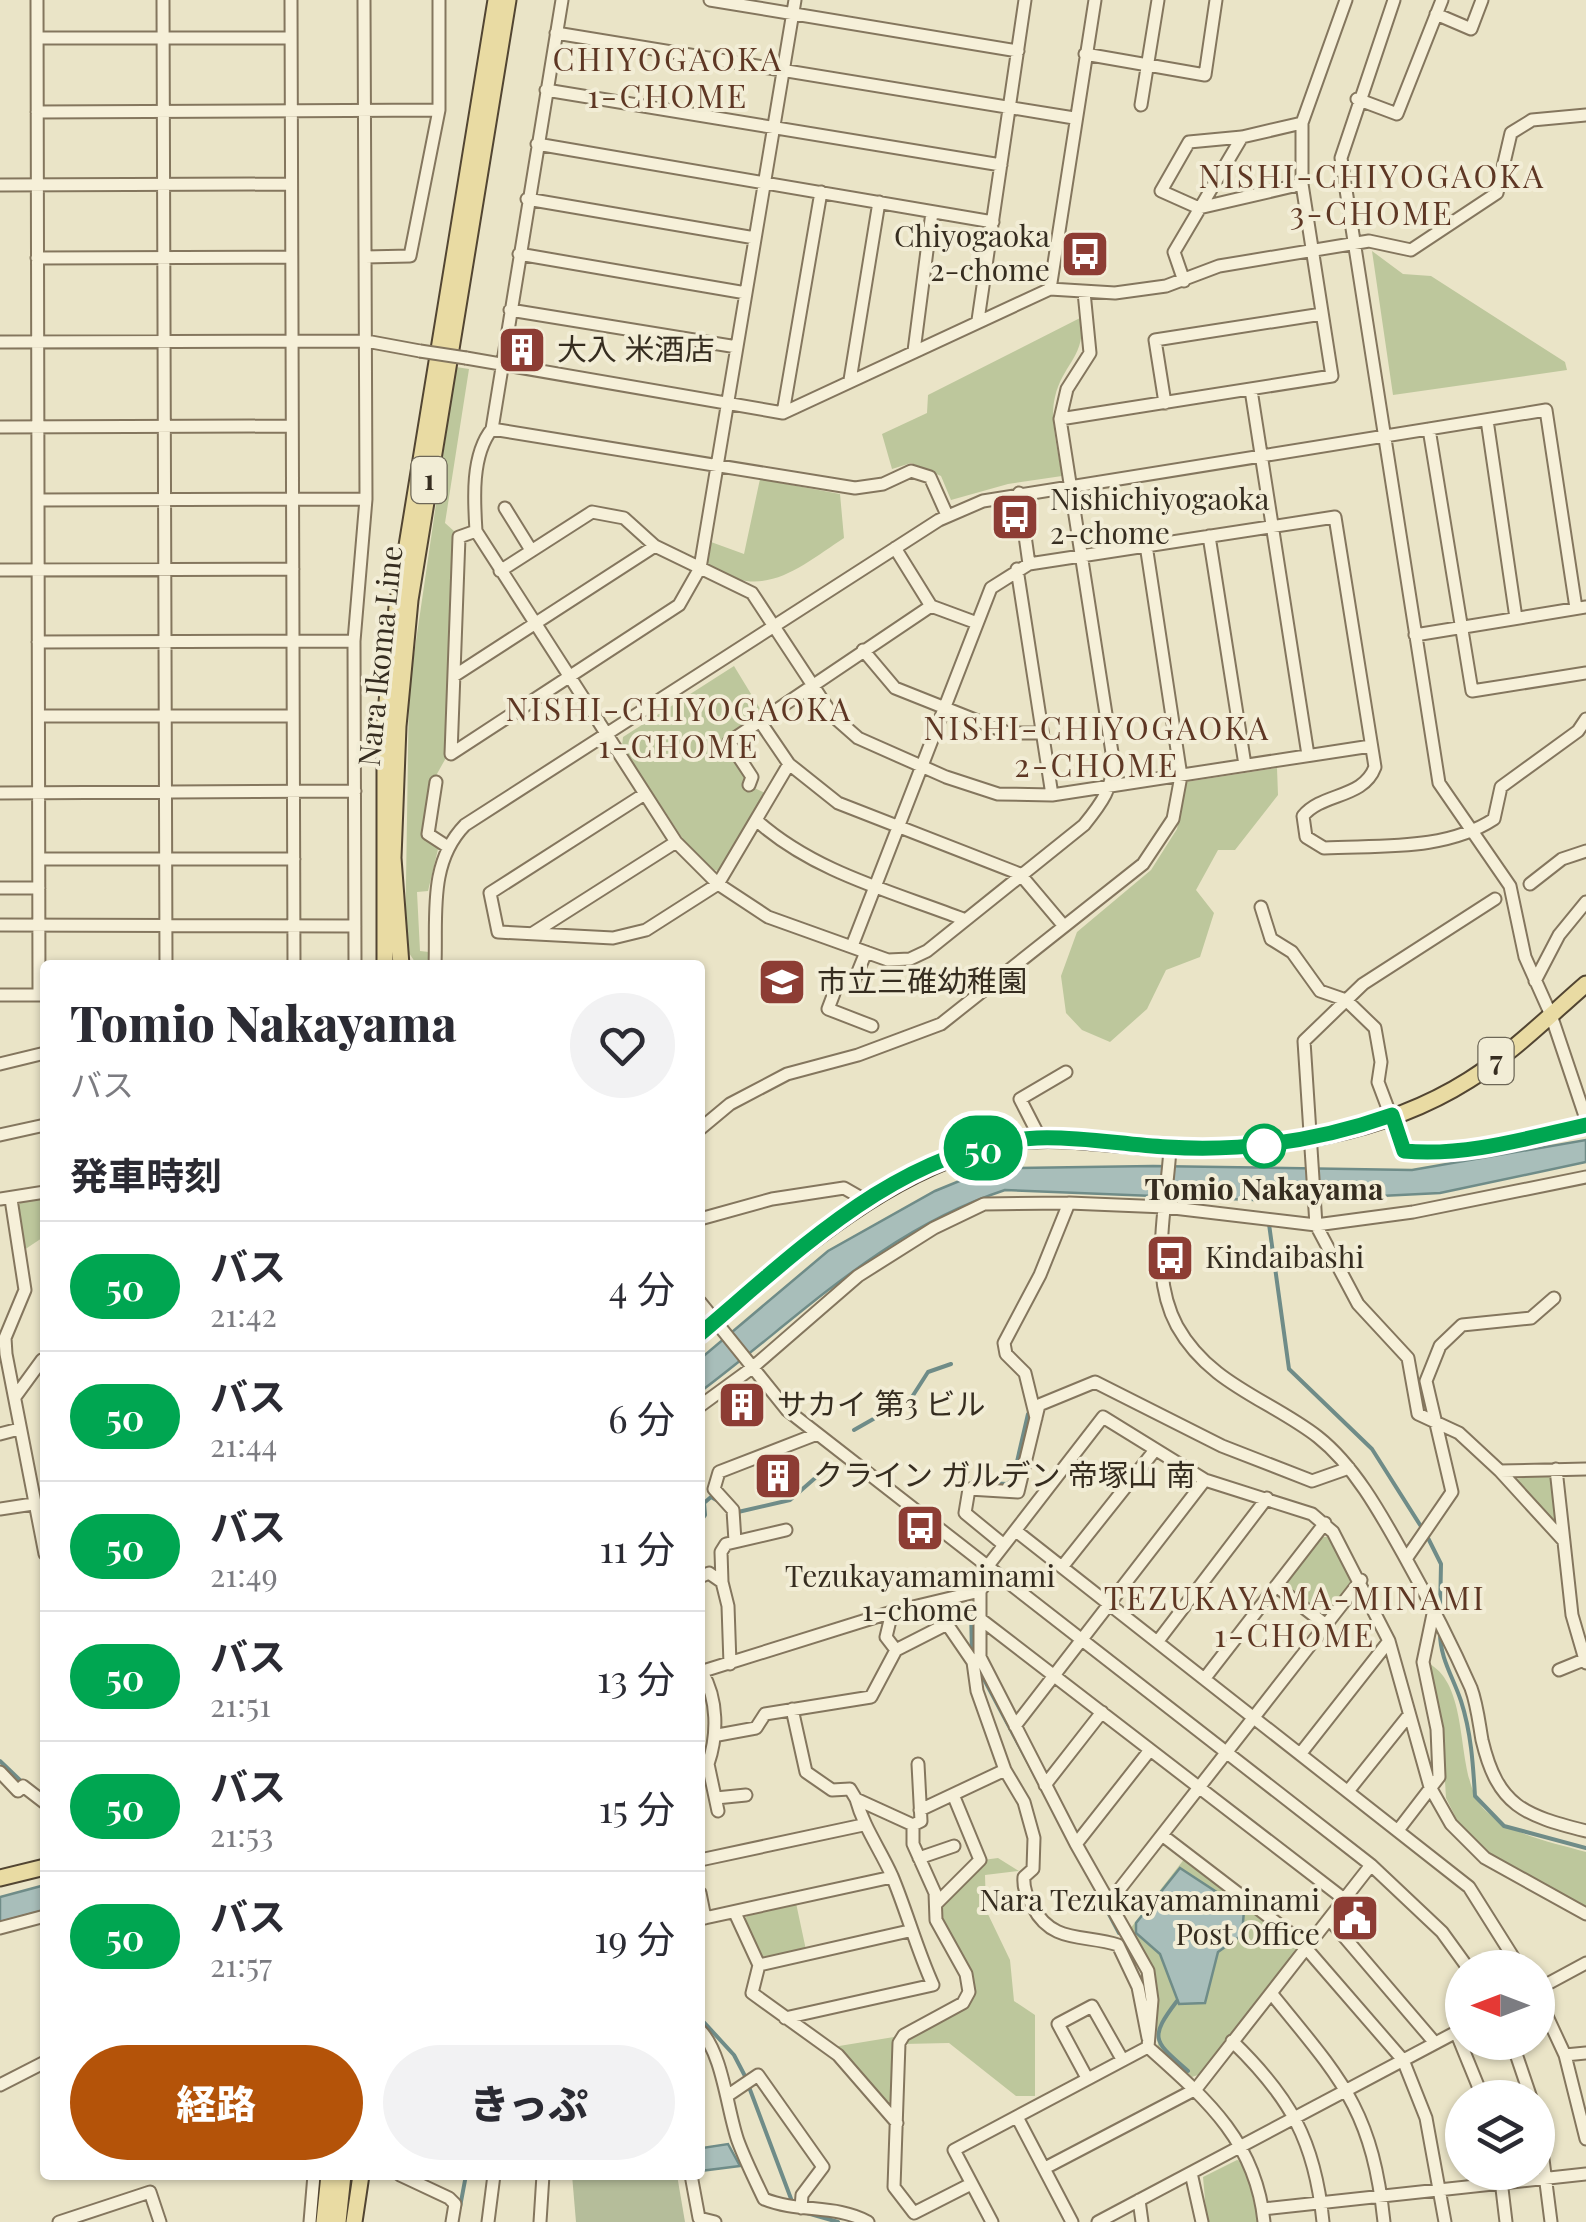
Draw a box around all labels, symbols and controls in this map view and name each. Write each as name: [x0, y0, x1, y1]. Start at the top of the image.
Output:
district label: CHIYOGAOKA 1-CHOME: [553, 36, 783, 116]
district label: NISHI-CHIYOGAOKA 3-CHOME: [1198, 153, 1546, 233]
place label: Chiyogaoka 2-chome: [894, 215, 1050, 289]
bus stop icon: Chiyogaoka 2-chome: [1059, 228, 1111, 280]
building icon: 大入 米酒店: [496, 324, 548, 376]
place label: 大入 米酒店: [557, 328, 714, 368]
road number: 1: [412, 457, 446, 503]
place label: Nishichiyogaoka 2-chome: [1050, 478, 1270, 552]
bus stop icon: Nishichiyogaoka 2-chome: [989, 491, 1041, 543]
street label: Nara Ikoma Line: [348, 544, 410, 768]
district label: NISHI-CHIYOGAOKA 1-CHOME: [505, 686, 853, 766]
district label: NISHI-CHIYOGAOKA 2-CHOME: [923, 705, 1271, 785]
school or university icon: 市立三碓幼稚園: [756, 956, 808, 1008]
place label: 市立三碓幼稚園: [817, 960, 1027, 1000]
text: Tomio Nakayama: [70, 990, 457, 1054]
button: heart: [570, 993, 675, 1098]
road number: 7: [1478, 1038, 1514, 1084]
text: バス: [70, 1062, 134, 1105]
line badge: 50: [938, 1116, 1028, 1180]
text: 50: [964, 1125, 1002, 1172]
marker: Tomio Nakayama: [1243, 1125, 1285, 1167]
text: 発車時刻: [70, 1149, 222, 1200]
place label: Tomio Nakayama: [1144, 1168, 1384, 1208]
bus stop icon: Kindaibashi: [1144, 1232, 1196, 1284]
place label: Kindaibashi: [1205, 1236, 1364, 1276]
text: バス: [210, 1240, 286, 1291]
text: 4 分: [609, 1262, 675, 1313]
text: 50: [106, 1263, 144, 1310]
text: 21:42: [210, 1292, 277, 1335]
text: バス: [210, 1370, 286, 1421]
building icon: サカイ 第3 ビル: [716, 1379, 768, 1431]
place label: サカイ 第3 ビル: [777, 1383, 985, 1423]
text: 6 分: [608, 1392, 675, 1443]
text: 50: [106, 1393, 144, 1440]
text: 21:44: [210, 1422, 277, 1465]
building icon: クライン ガルデン 帝塚山 南: [752, 1450, 804, 1502]
place label: クライン ガルデン 帝塚山 南: [813, 1454, 1195, 1494]
text: バス: [210, 1500, 286, 1551]
bus stop icon: Tezukayamaminami 1-chome: [894, 1502, 946, 1554]
text: 11 分: [599, 1522, 675, 1573]
text: 50: [106, 1523, 144, 1570]
text: 21:49: [210, 1552, 278, 1595]
place label: Tezukayamaminami 1-chome: [785, 1555, 1055, 1629]
district label: TEZUKAYAMA-MINAMI 1-CHOME: [1104, 1575, 1486, 1655]
text: バス: [210, 1630, 286, 1681]
text: 13 分: [597, 1652, 675, 1703]
text: 50: [106, 1653, 144, 1700]
text: 21:51: [210, 1682, 271, 1725]
text: バス: [210, 1760, 286, 1811]
text: 15 分: [599, 1782, 675, 1833]
text: 50: [106, 1783, 144, 1830]
text: 21:53: [210, 1812, 273, 1855]
place label: Nara Tezukayamaminami Post Office: [979, 1879, 1320, 1953]
text: バス: [210, 1890, 286, 1941]
public building icon: Nara Tezukayamaminami Post Office: [1329, 1892, 1381, 1944]
text: 19 分: [594, 1912, 675, 1963]
text: 50: [106, 1913, 144, 1960]
text: 21:57: [210, 1942, 272, 1985]
north arrow: [1445, 1950, 1555, 2060]
map controls: [1445, 1950, 1555, 2190]
button: 経路: [70, 2045, 363, 2160]
button: きっぷ: [383, 2045, 675, 2160]
button: layers: [1445, 2080, 1555, 2190]

